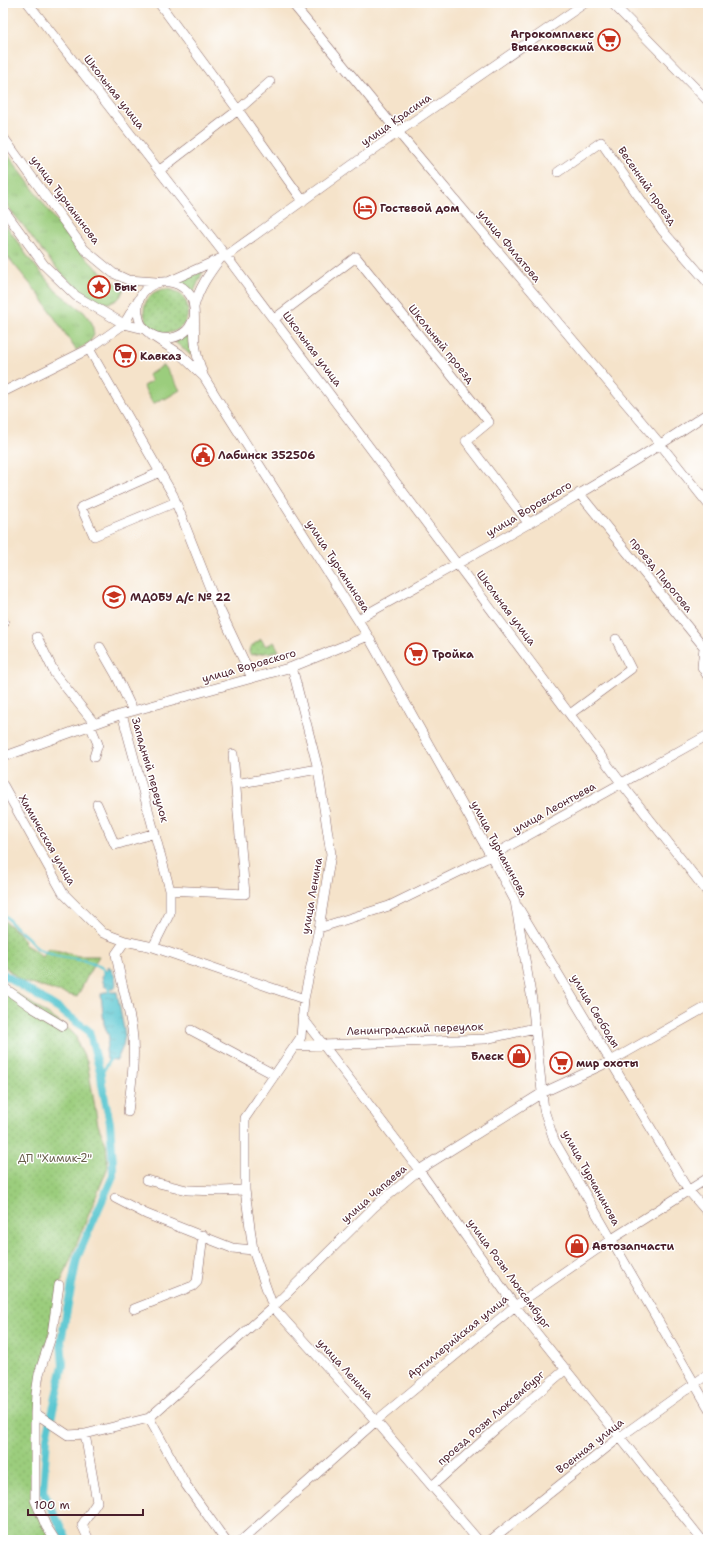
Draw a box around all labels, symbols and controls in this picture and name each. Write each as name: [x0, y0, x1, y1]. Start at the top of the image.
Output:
place label: Агрокомплекс Выселковский: [510, 27, 594, 55]
supermarket icon: Агрокомплекс Выселковский: [596, 27, 622, 53]
street label: Школьная улица: [80, 52, 148, 132]
street label: улица Красина: [358, 90, 434, 150]
street label: Весенний проезд: [614, 144, 680, 228]
street label: улица Турчанинова: [27, 153, 103, 247]
hotel icon: Гостевой дом: [352, 195, 378, 221]
place label: Гостевой дом: [380, 201, 459, 216]
street label: улица Филатова: [474, 206, 544, 286]
place icon: Бык: [86, 274, 112, 300]
place label: Бык: [114, 280, 137, 295]
street label: Школьный проезд: [405, 301, 477, 387]
street label: Школьная улица: [279, 308, 345, 390]
supermarket icon: Кавказ: [112, 343, 138, 369]
place label: Кавказ: [140, 349, 182, 364]
public building icon: Лабинск 352506: [190, 442, 216, 468]
place label: Лабинск 352506: [218, 448, 315, 463]
street label: улица Воровского: [483, 477, 575, 540]
street label: улица Турчанинова: [303, 517, 374, 615]
street label: проезд Пирогова: [626, 534, 696, 616]
street label: Школьная улица: [473, 567, 539, 649]
school or university icon: МДОБУ д/с № 22: [101, 584, 127, 610]
place label: МДОБУ д/с № 22: [130, 590, 231, 605]
supermarket icon: Тройка: [403, 641, 429, 667]
street label: улица Воровского: [200, 645, 298, 687]
place label: Тройка: [432, 647, 474, 662]
street label: Западный переулок: [128, 716, 172, 824]
street label: улица Леонтьева: [510, 779, 599, 837]
street label: Химическая улица: [15, 792, 79, 888]
street label: улица Турчанинова: [467, 798, 531, 900]
street label: улица Ленина: [298, 857, 326, 935]
street label: улица Свободы: [567, 971, 623, 1051]
street label: Ленинградский переулок: [346, 1019, 484, 1039]
shop icon: Блеск: [506, 1043, 532, 1069]
place label: Блеск: [471, 1049, 504, 1064]
supermarket icon: мир охоты: [548, 1050, 574, 1076]
place label: мир охоты: [576, 1056, 639, 1071]
street label: улица Турчанинова: [558, 1127, 624, 1229]
park label: ДП "Химик-2": [18, 1151, 92, 1166]
street label: улица Чапаева: [338, 1161, 410, 1227]
street label: улица Розы Люксембург: [464, 1216, 554, 1332]
shop icon: Автозапчасти: [564, 1233, 590, 1259]
place label: Автозапчасти: [592, 1239, 674, 1254]
street label: Артиллерийская улица: [404, 1291, 512, 1382]
street label: улица Ленина: [314, 1335, 377, 1403]
street label: проезд Розы Люксембург: [434, 1367, 548, 1469]
street label: Военная улица: [553, 1415, 627, 1477]
scale bar: [28, 1491, 143, 1517]
text: 100 m: [34, 1497, 70, 1513]

